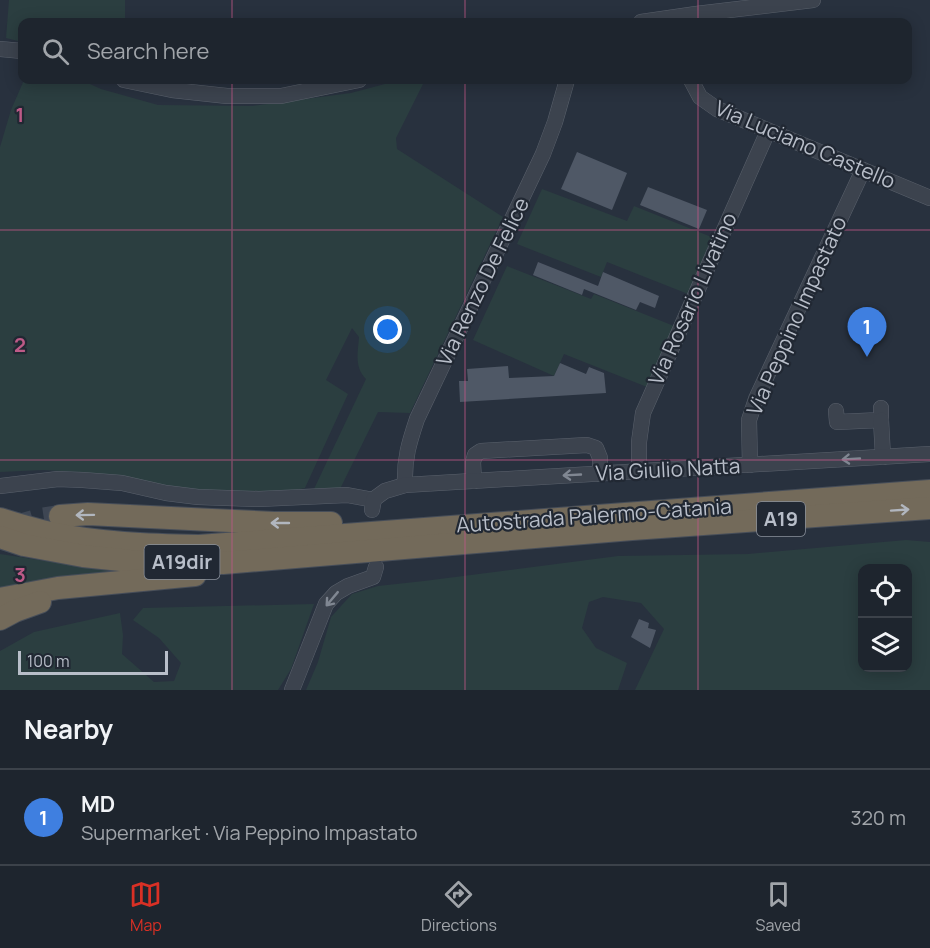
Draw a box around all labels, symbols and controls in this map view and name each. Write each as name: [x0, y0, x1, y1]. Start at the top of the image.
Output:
search box: [18, 18, 912, 84]
icon: search: [39, 35, 72, 68]
text: Search here: [87, 36, 209, 66]
street label: Via Luciano Castello: [711, 93, 900, 195]
text: 1: [16, 101, 24, 128]
street label: Via Renzo De Felice: [429, 193, 535, 370]
street label: Via Rosario Livatino: [642, 208, 743, 389]
street label: Via Peppino Impastato: [740, 212, 853, 419]
pin: 1: [848, 308, 886, 357]
your location: [373, 315, 402, 344]
text: 2: [14, 331, 26, 358]
street label: Via Giulio Natta: [595, 451, 741, 487]
one-way arrow: [841, 454, 861, 465]
one-way arrow: [563, 470, 583, 481]
street label: Autostrada Palermo-Catania: [455, 491, 733, 539]
road number: A19: [757, 502, 805, 536]
one-way arrow: [890, 504, 910, 515]
one-way arrow: [75, 509, 95, 521]
one-way arrow: [270, 517, 290, 529]
road number: A19dir: [144, 545, 219, 579]
text: 3: [14, 561, 26, 588]
map controls: [858, 564, 912, 672]
button: locate: [858, 564, 912, 618]
one-way arrow: [325, 591, 338, 607]
button: layers: [858, 618, 912, 672]
scale bar: [18, 648, 168, 676]
text: 100 m: [27, 650, 70, 672]
text: Nearby: [24, 711, 113, 747]
text: MD: [81, 789, 115, 819]
text: 1: [39, 804, 48, 831]
text: 320 m: [850, 804, 906, 831]
text: Supermarket · Via Peppino Impastato: [81, 819, 418, 846]
tab: Map: [129, 878, 162, 936]
tab: Directions: [421, 878, 497, 936]
tab: Saved: [756, 878, 801, 936]

